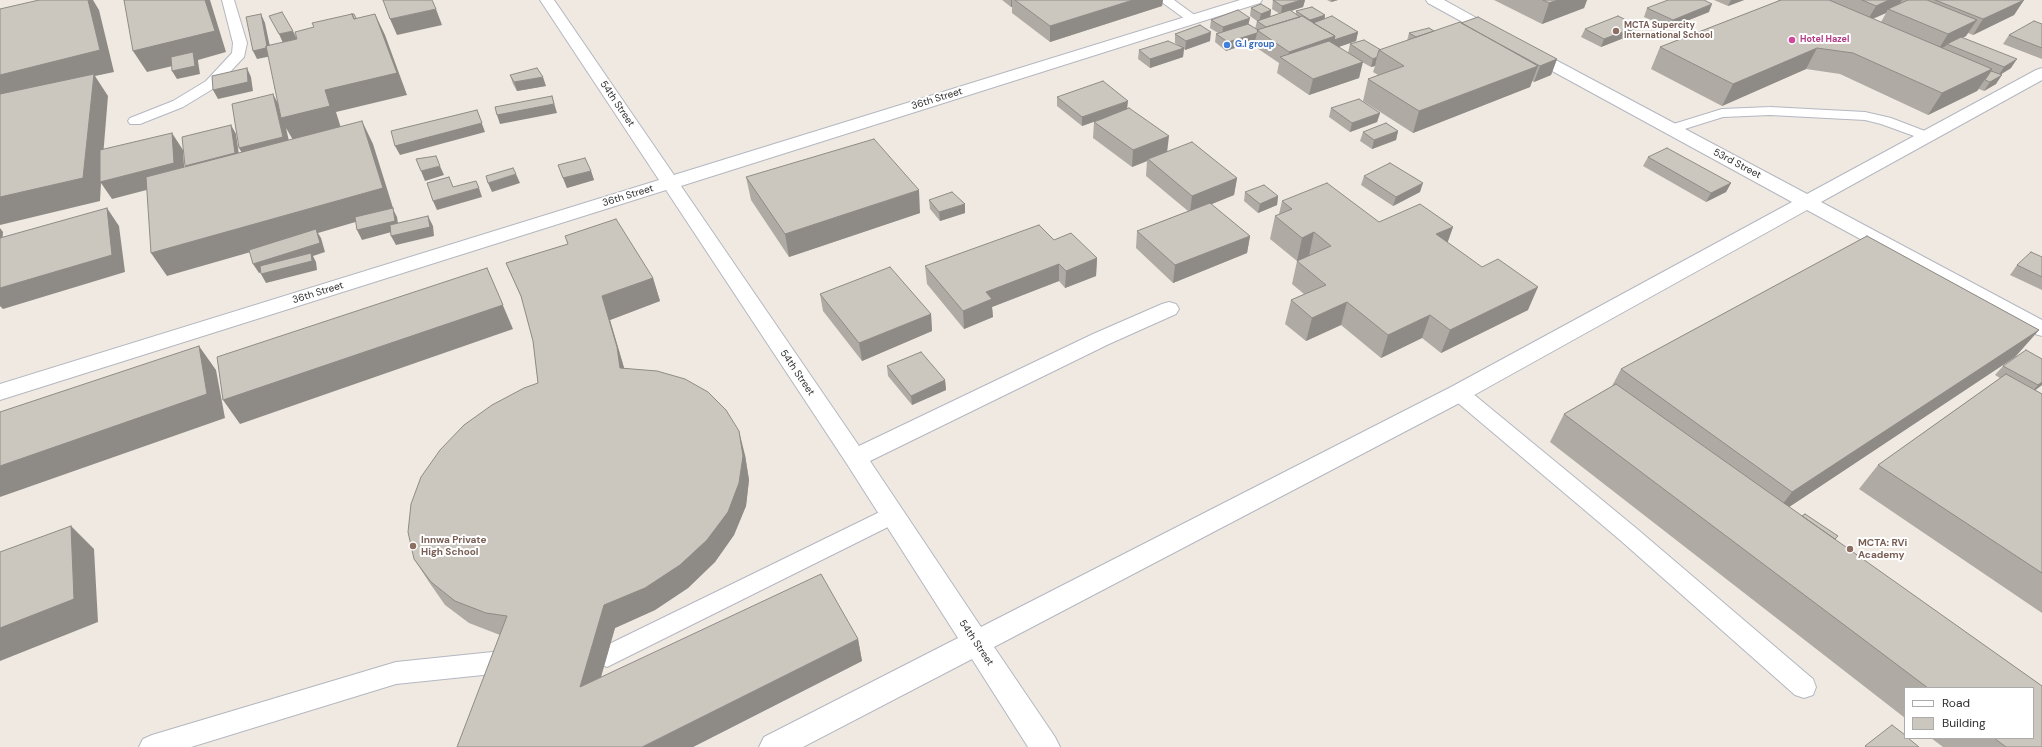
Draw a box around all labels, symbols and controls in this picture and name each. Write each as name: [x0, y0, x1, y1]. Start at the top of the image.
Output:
place label: MCTA Supercity International School: [1624, 21, 1713, 42]
marker: MCTA Supercity International School: [1611, 26, 1621, 36]
marker: Hotel Hazel: [1787, 35, 1797, 45]
place label: Hotel Hazel: [1800, 35, 1849, 45]
marker: G.I group: [1222, 40, 1232, 50]
place label: G.I group: [1235, 40, 1275, 50]
street label: 54th Street: [597, 79, 637, 129]
street label: 36th Street: [910, 86, 964, 112]
street label: 53rd Street: [1711, 146, 1763, 182]
street label: 36th Street: [601, 183, 655, 209]
street label: 36th Street: [291, 280, 345, 306]
street label: 54th Street: [777, 348, 817, 398]
place label: Innwa Private High School: [421, 534, 487, 558]
place label: MCTA: RVi Academy: [1858, 537, 1907, 560]
marker: Innwa Private High School: [408, 541, 418, 551]
marker: MCTA: RVi Academy: [1845, 544, 1855, 554]
street label: 54th Street: [956, 618, 996, 668]
legend: [1904, 687, 2034, 739]
text: Road: [1942, 695, 1970, 711]
text: Building: [1942, 715, 1986, 731]

